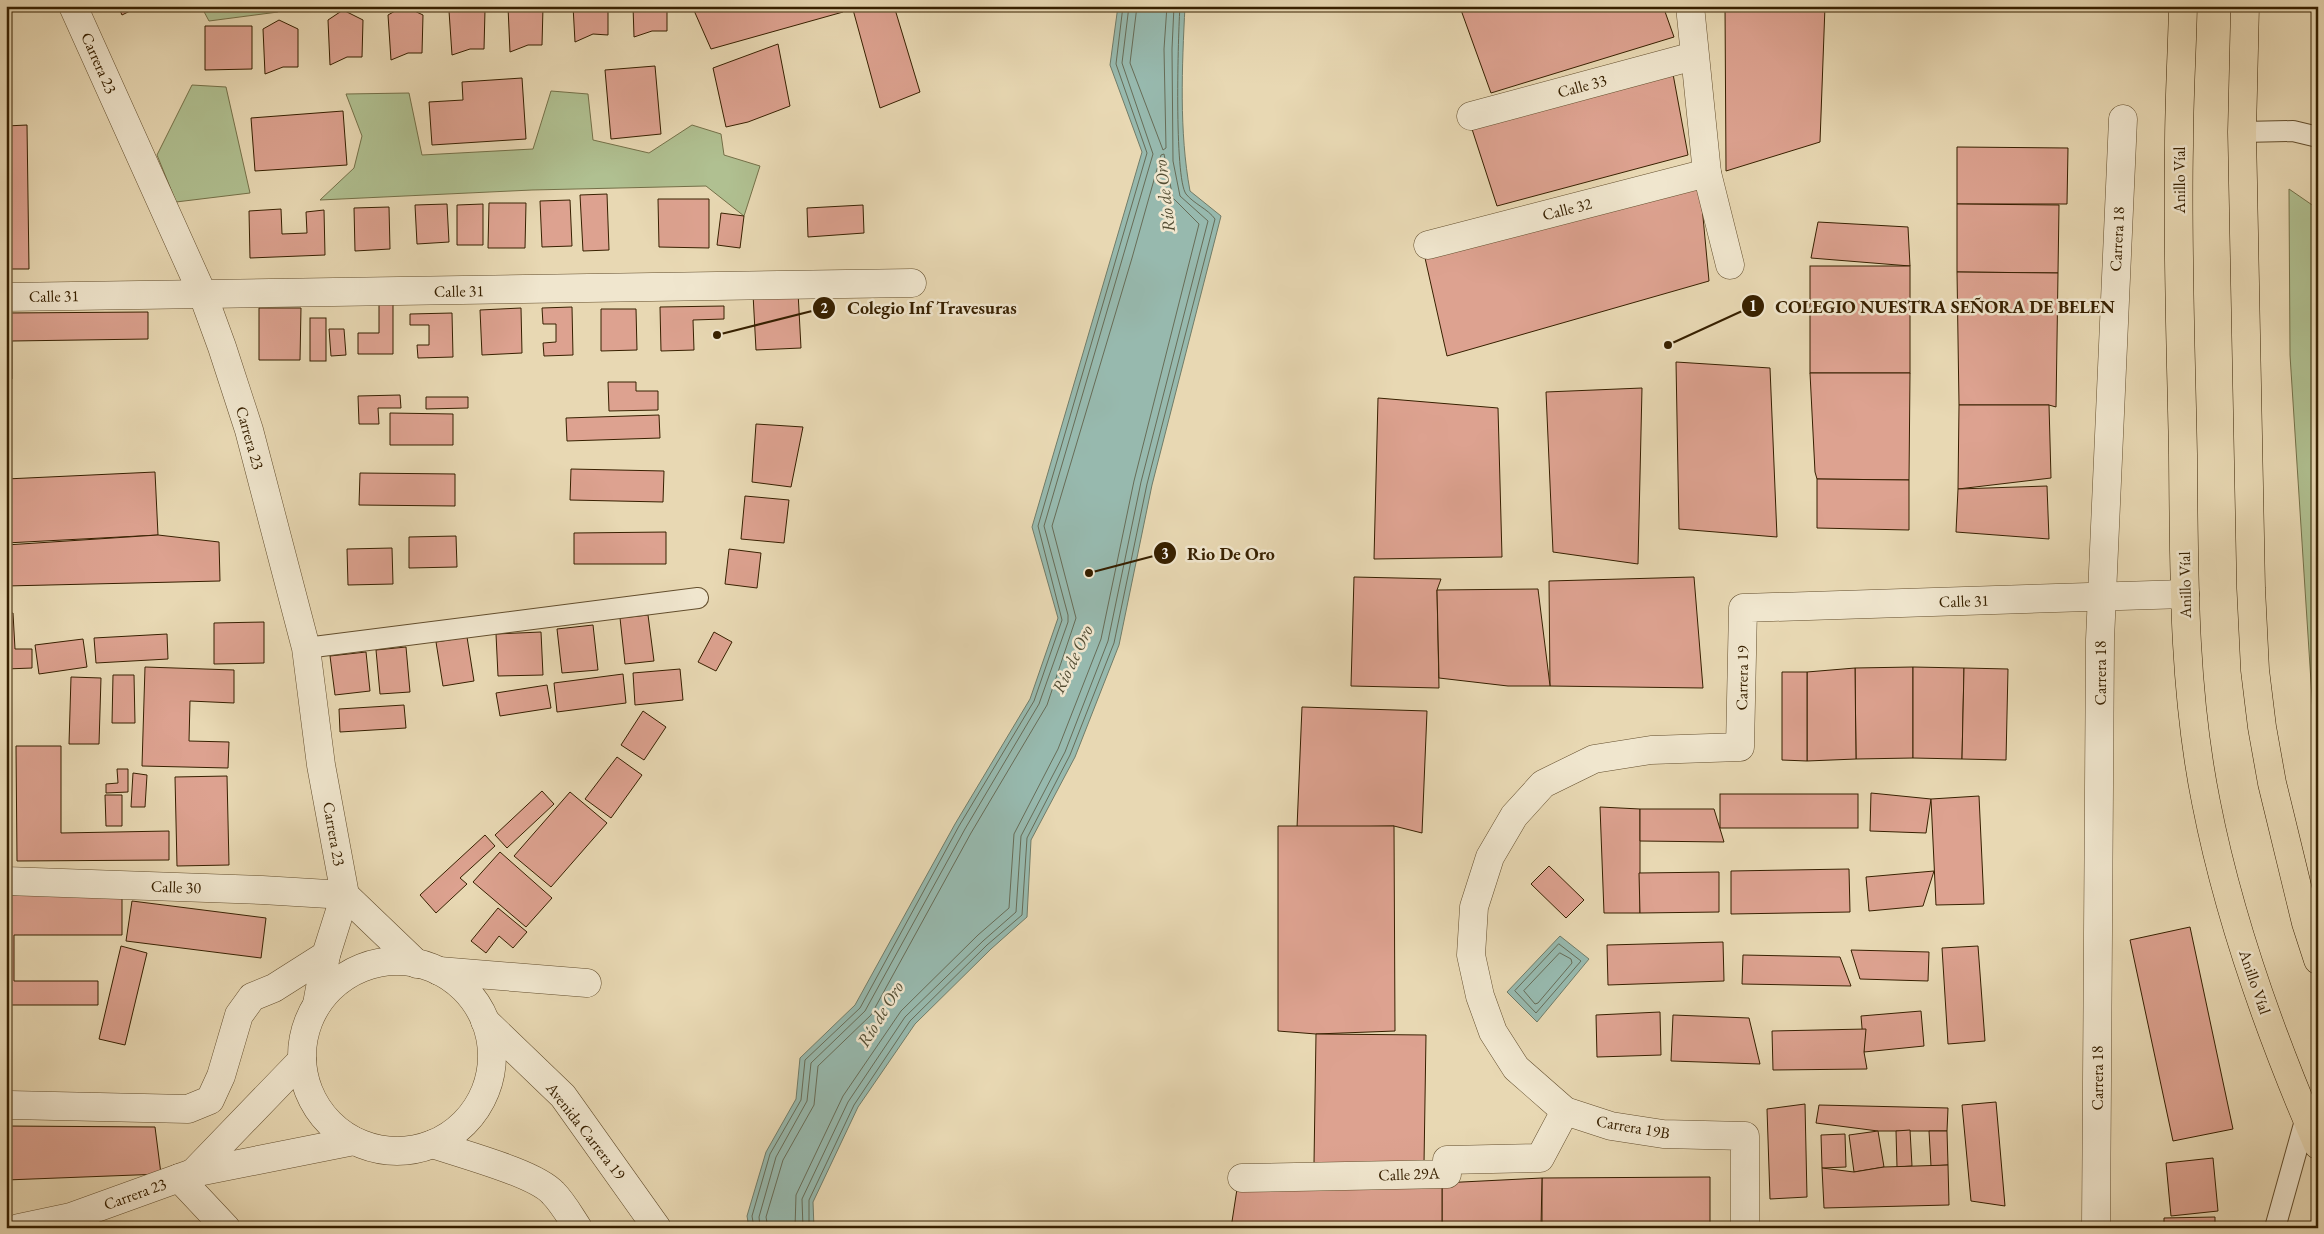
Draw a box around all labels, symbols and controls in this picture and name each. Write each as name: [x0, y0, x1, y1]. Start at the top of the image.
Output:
street label: Carrera 23: [76, 29, 122, 97]
street label: Calle 33: [1555, 69, 1609, 103]
street label: Anillo Víal: [2169, 146, 2190, 214]
water label: Río de Oro: [1148, 158, 1180, 234]
street label: Calle 32: [1540, 193, 1594, 225]
street label: Carrera 18: [2105, 206, 2129, 272]
street label: Calle 31: [434, 280, 484, 302]
street label: Calle 31: [29, 285, 79, 307]
callout: COLEGIO NUESTRA SEÑORA DE BELEN: [1740, 290, 2125, 323]
callout: Colegio Inf Travesuras: [812, 292, 1026, 325]
text: COLEGIO NUESTRA SEÑORA DE BELEN: [1775, 295, 2115, 318]
text: Colegio Inf Travesuras: [847, 296, 1017, 319]
text: 1: [1749, 296, 1757, 315]
text: 2: [820, 298, 828, 317]
street label: Carrera 23: [231, 404, 269, 472]
callout: Rio De Oro: [1153, 537, 1285, 570]
text: Rio De Oro: [1187, 542, 1275, 565]
text: 3: [1161, 544, 1169, 563]
street label: Anillo Víal: [2174, 551, 2196, 620]
street label: Calle 31: [1939, 590, 1989, 612]
water label: Río de Oro: [1046, 621, 1098, 697]
street label: Carrera 18: [2090, 640, 2111, 705]
street label: Carrera 19: [1731, 645, 1753, 711]
street label: Carrera 23: [318, 800, 350, 868]
street label: Calle 30: [151, 876, 202, 898]
street label: Anillo Víal: [2234, 946, 2276, 1017]
water label: Río de Oro: [851, 977, 909, 1051]
street label: Carrera 18: [2087, 1045, 2108, 1110]
street label: Avenida Carrera 19: [541, 1077, 631, 1184]
street label: Carrera 19B: [1595, 1110, 1671, 1144]
street label: Calle 29A: [1378, 1162, 1441, 1186]
street label: Carrera 23: [101, 1173, 169, 1215]

